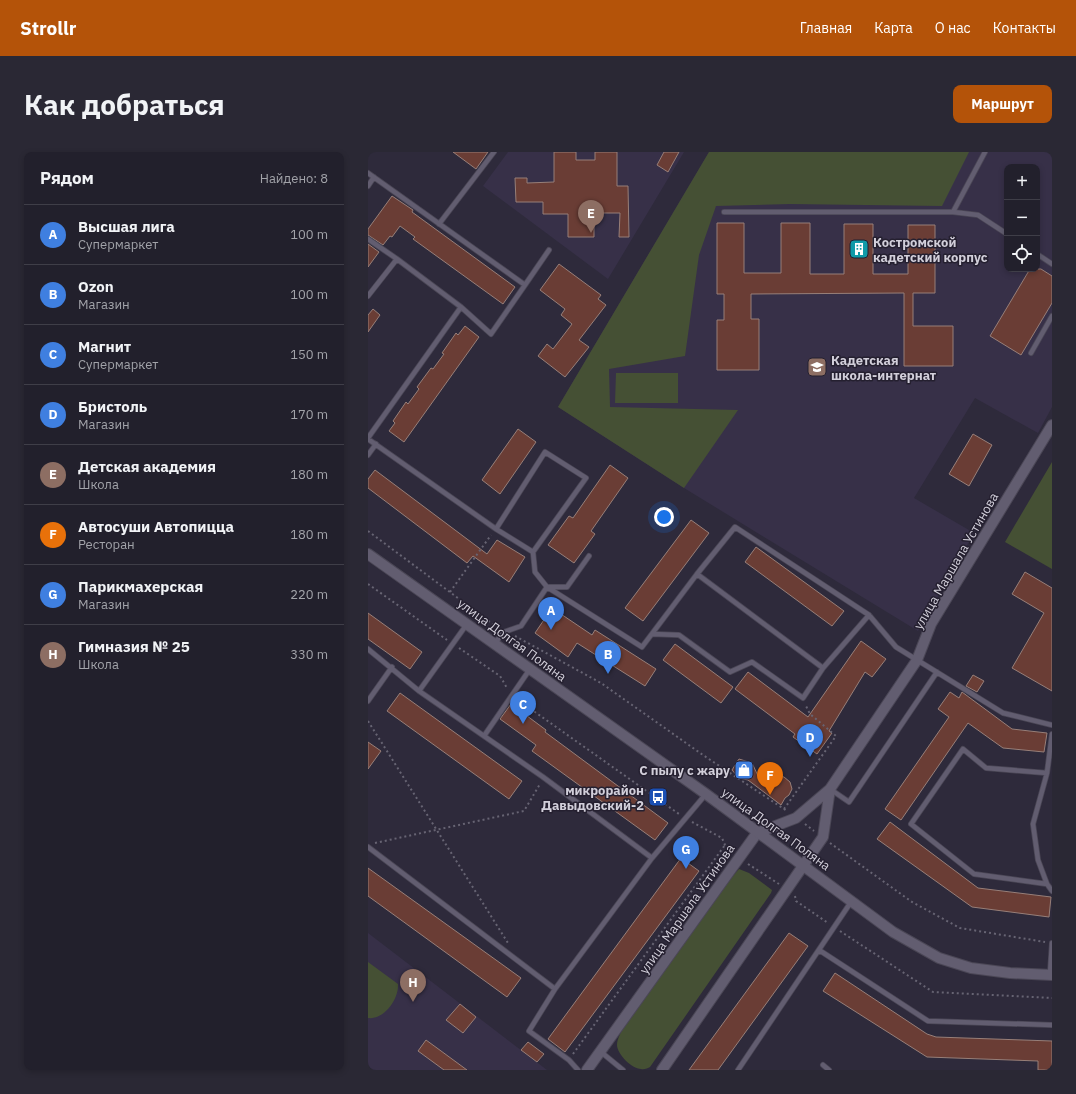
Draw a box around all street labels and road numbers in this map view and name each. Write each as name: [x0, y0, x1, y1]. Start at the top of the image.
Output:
street label: улица Маршала Устинова: [910, 490, 1002, 632]
street label: улица Долгая Поляна: [454, 595, 570, 685]
street label: улица Долгая Поляна: [718, 784, 834, 874]
street label: улица Маршала Устинова: [636, 841, 738, 977]

